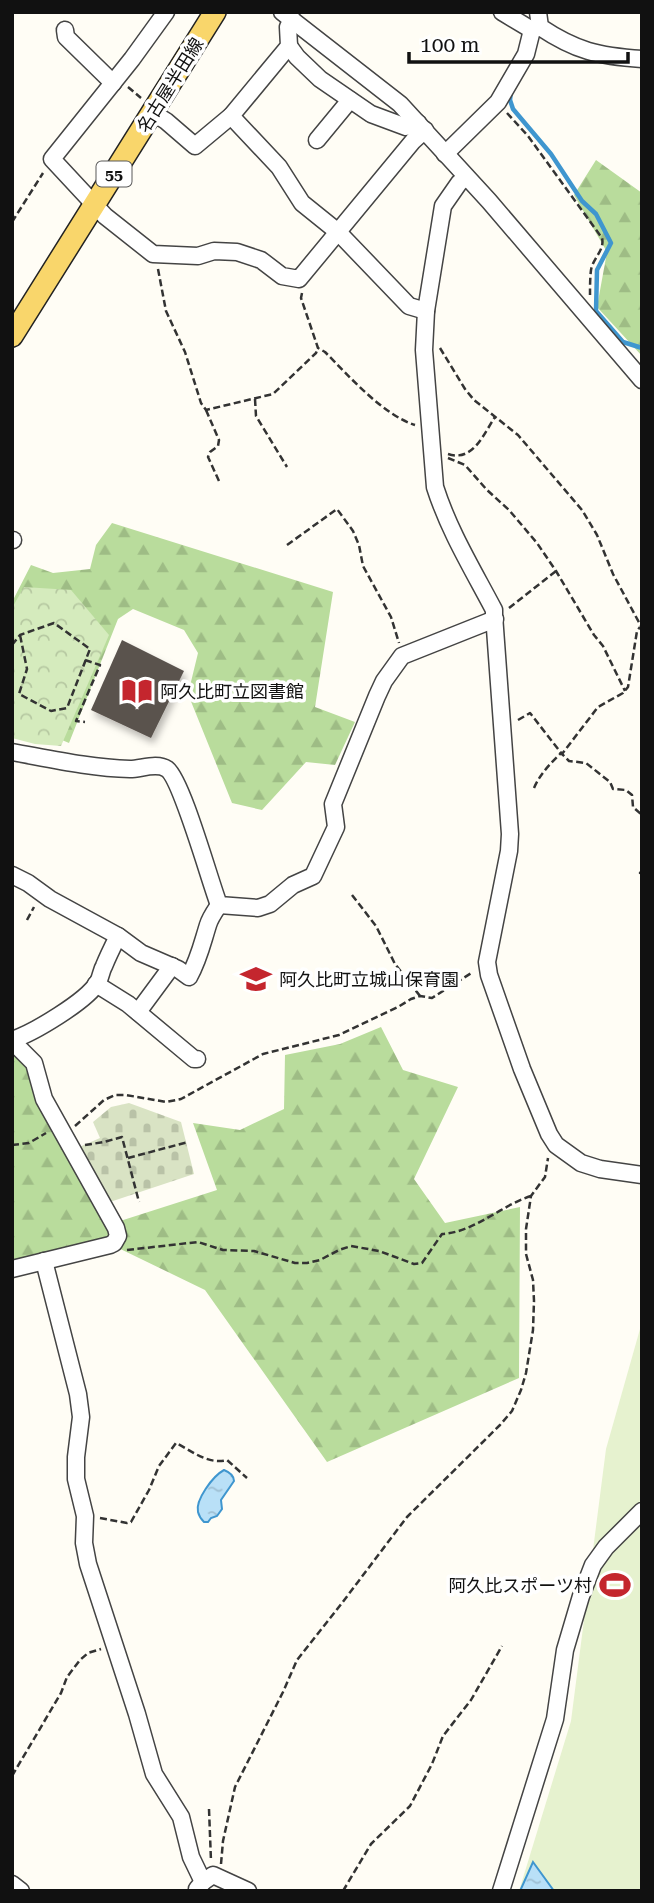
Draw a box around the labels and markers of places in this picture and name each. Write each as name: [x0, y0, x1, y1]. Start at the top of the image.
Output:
library icon: 阿久比町立図書館: [120, 674, 154, 708]
place label: 阿久比町立図書館: [160, 681, 304, 702]
school or university icon: 阿久比町立城山保育園: [239, 962, 273, 996]
place label: 阿久比町立城山保育園: [279, 969, 459, 990]
sports icon: 阿久比スポーツ村: [598, 1568, 632, 1602]
place label: 阿久比スポーツ村: [448, 1575, 592, 1596]

